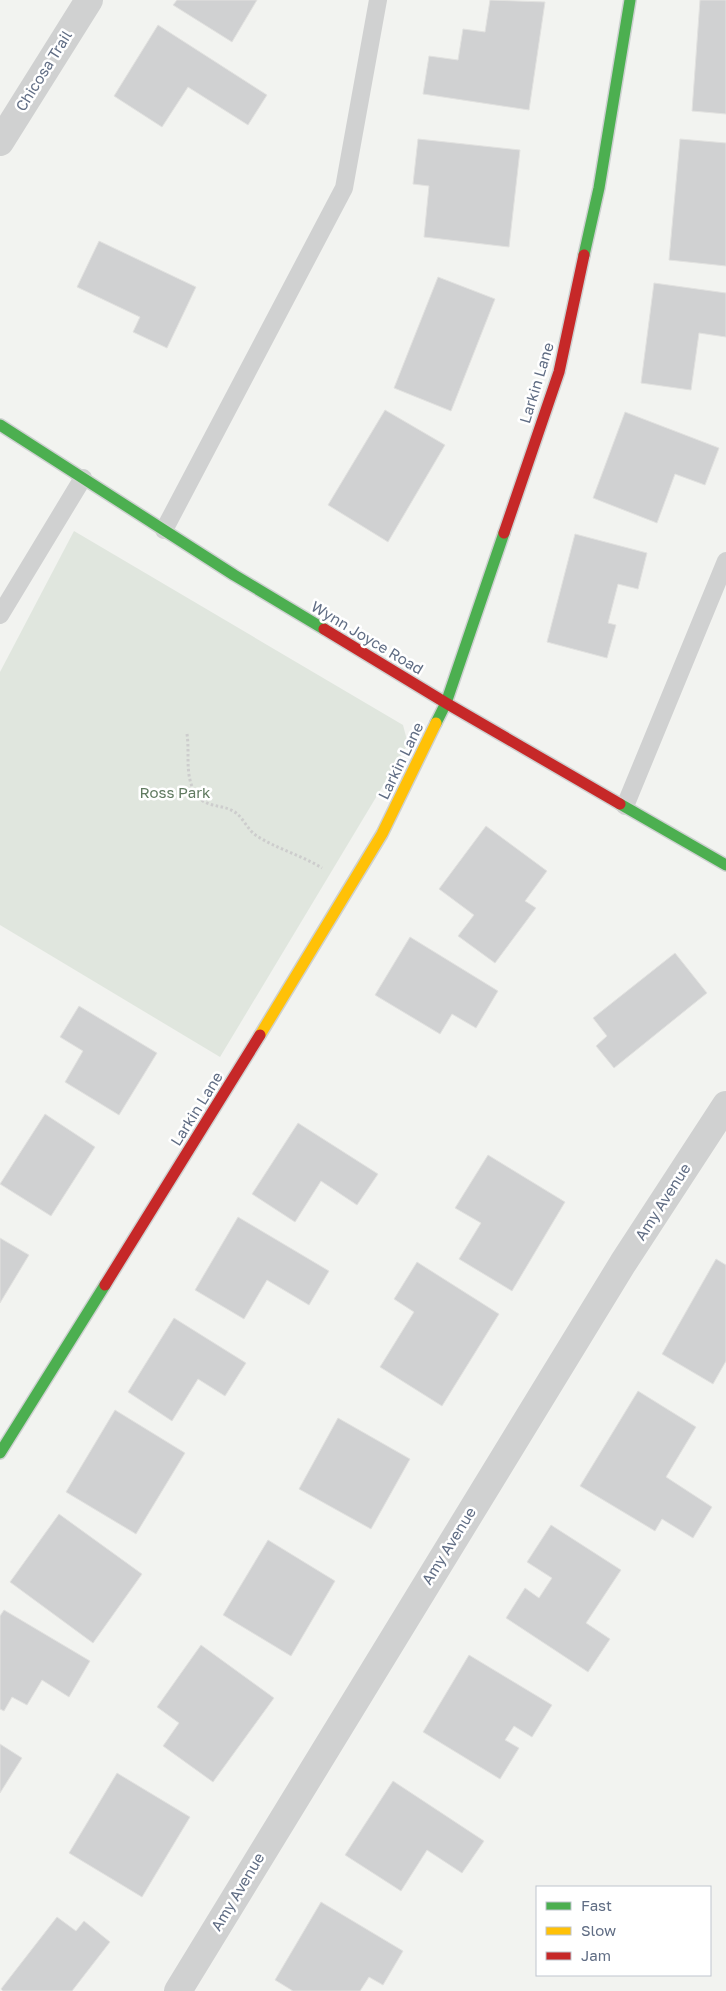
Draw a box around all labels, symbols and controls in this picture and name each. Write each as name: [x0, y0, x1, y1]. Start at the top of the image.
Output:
street label: Chicosa Trail: [11, 27, 75, 114]
street label: Larkin Lane: [515, 340, 557, 425]
street label: Wynn Joyce Road: [308, 597, 427, 678]
street label: Larkin Lane: [374, 719, 427, 802]
park label: Ross Park: [139, 783, 211, 801]
street label: Larkin Lane: [166, 1068, 226, 1149]
street label: Amy Avenue: [631, 1159, 694, 1243]
street label: Amy Avenue: [417, 1503, 479, 1588]
street label: Amy Avenue: [207, 1849, 268, 1934]
legend: [536, 1886, 711, 1976]
text: Fast: [581, 1896, 612, 1914]
text: Slow: [581, 1921, 616, 1939]
text: Jam: [581, 1946, 611, 1964]

